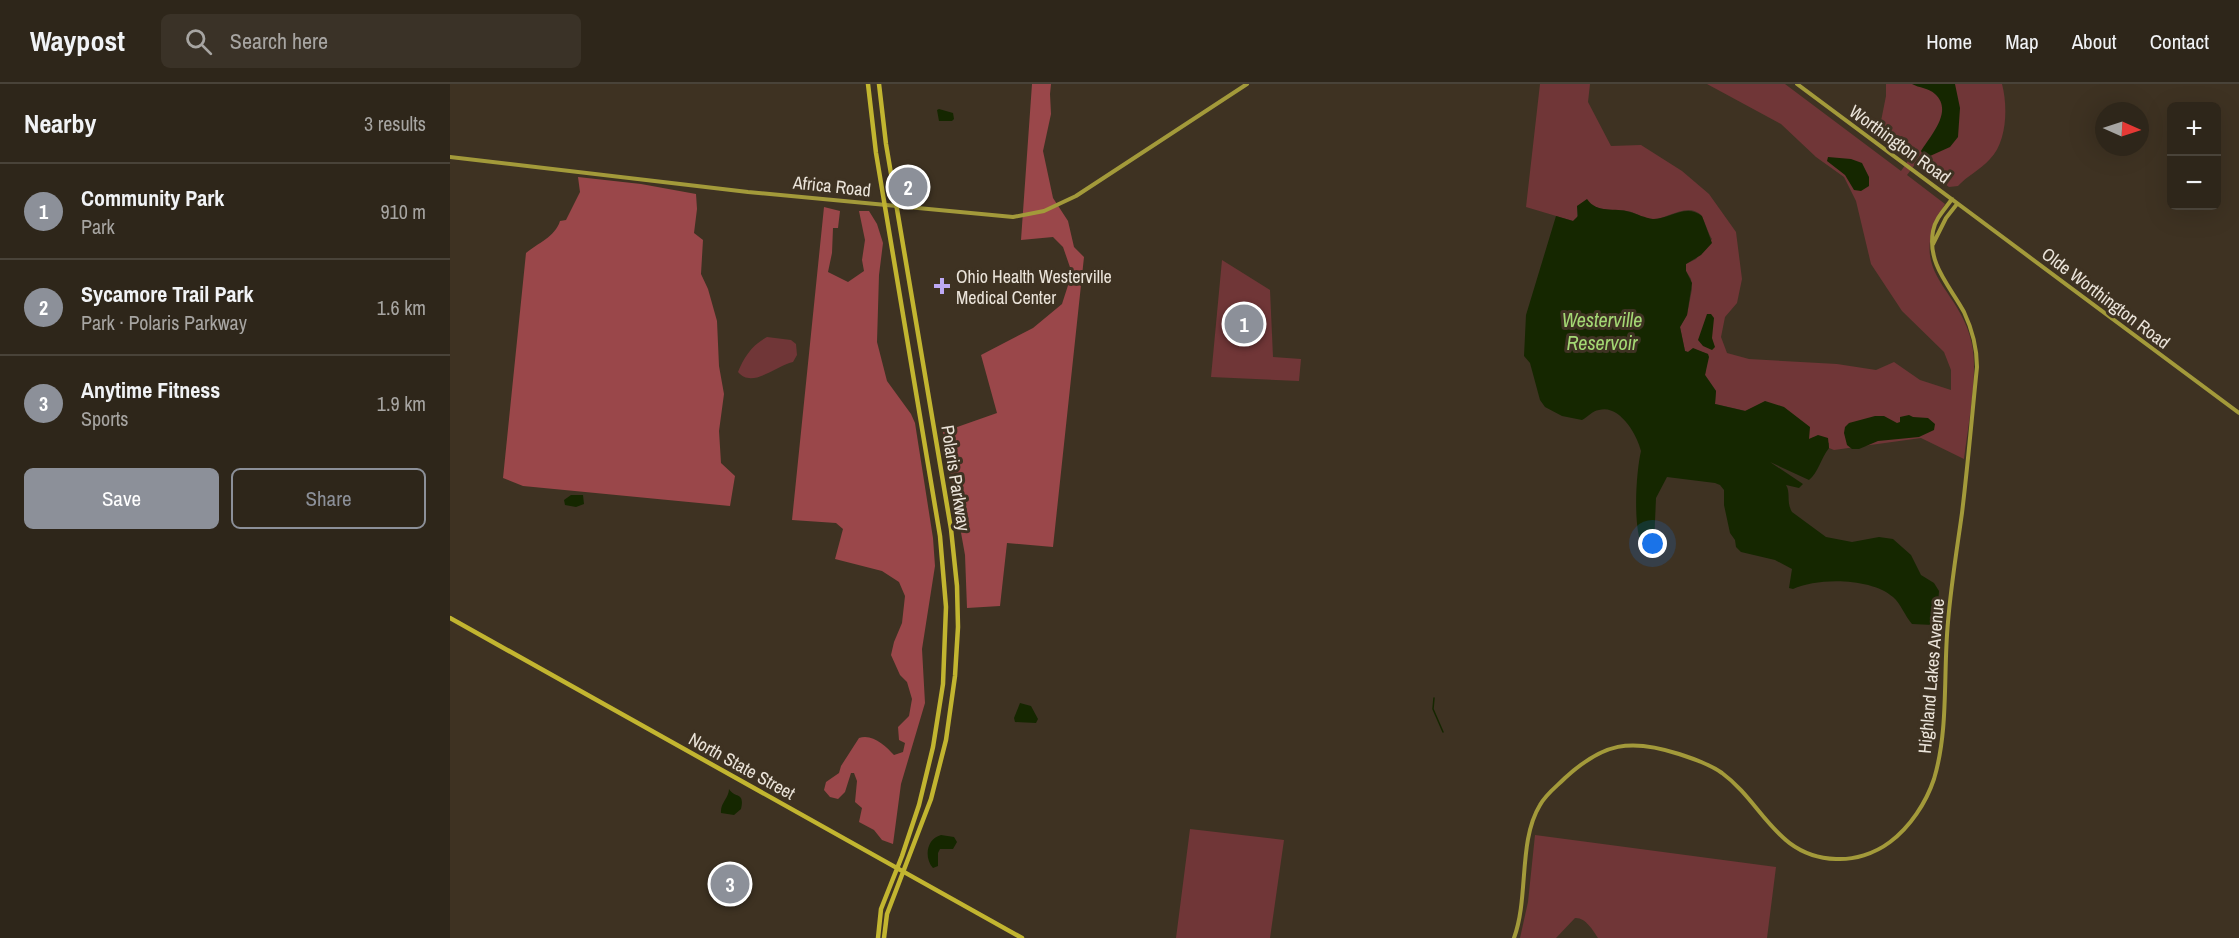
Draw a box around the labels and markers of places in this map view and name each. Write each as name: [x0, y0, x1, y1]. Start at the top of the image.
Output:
pin: 2: [888, 164, 928, 210]
place label: Ohio Health Westerville Medical Center: [956, 264, 1112, 310]
marker: Ohio Health Westerville Medical Center: [933, 277, 951, 295]
pin: 1: [1224, 302, 1264, 346]
pin: 3: [710, 862, 750, 906]

